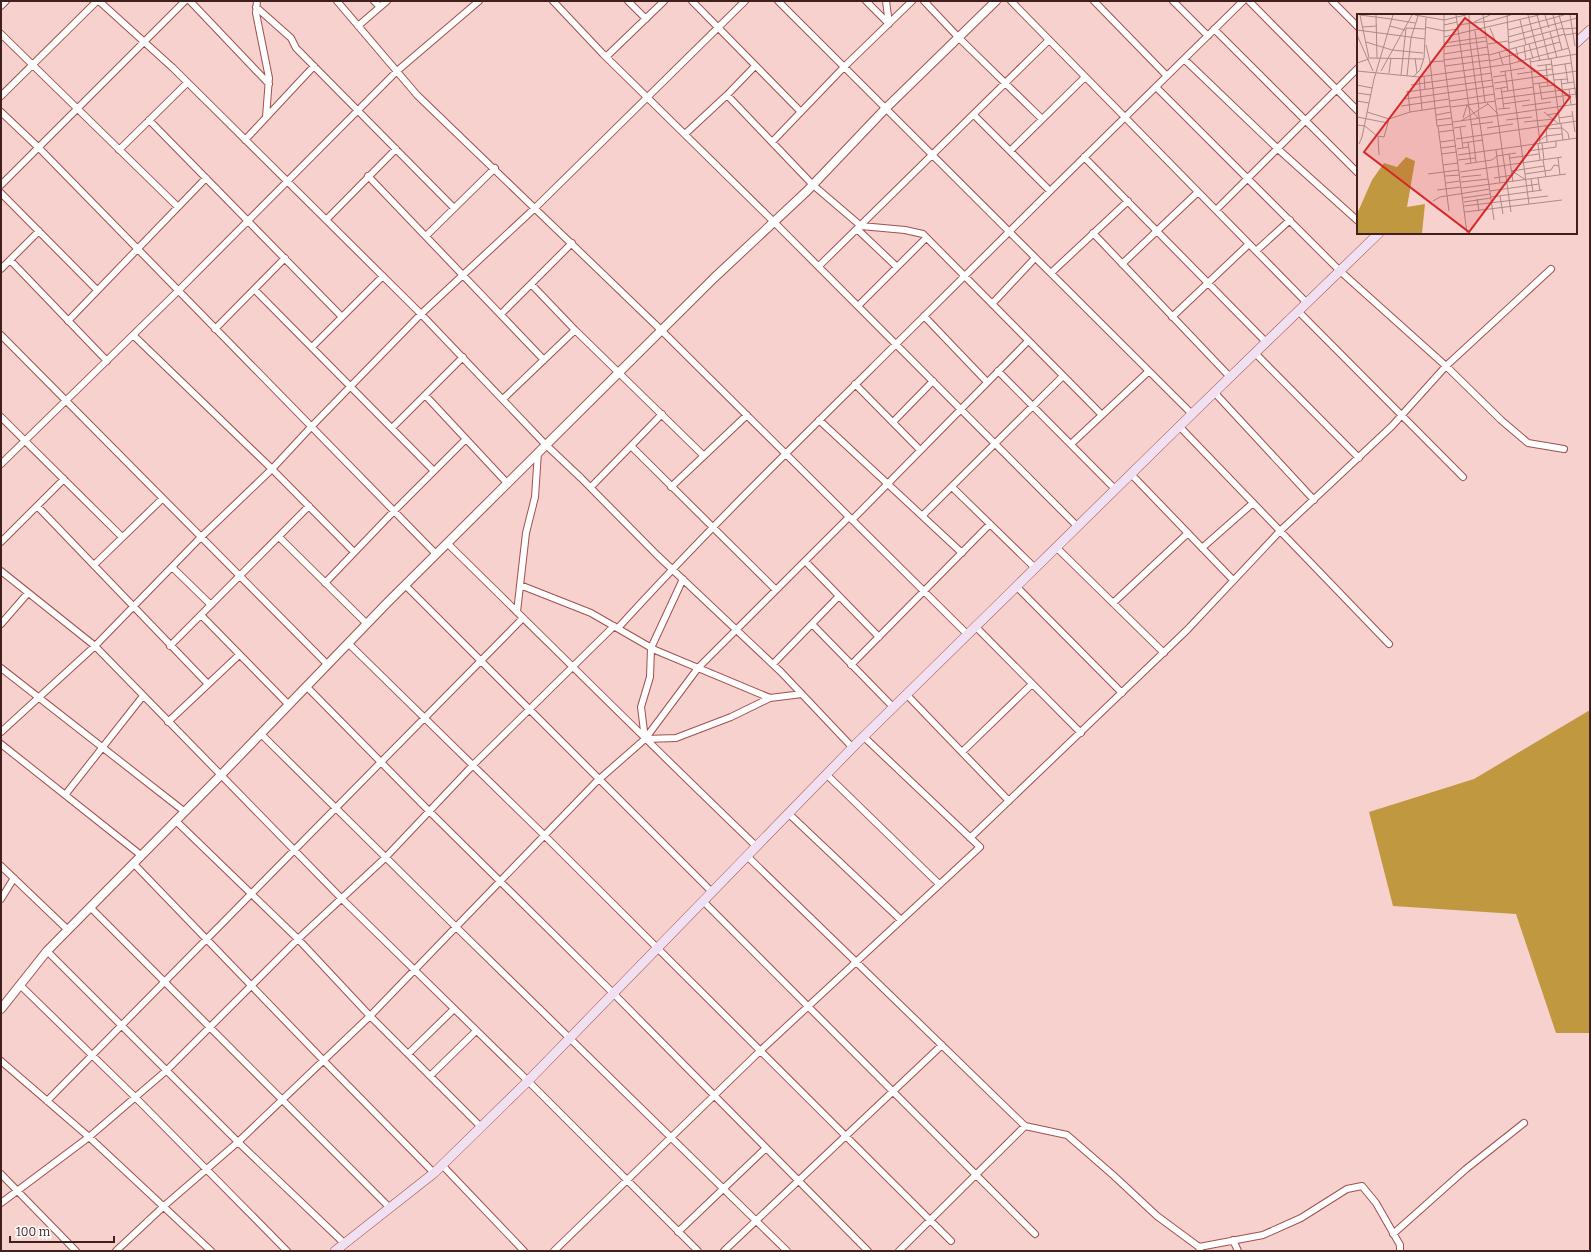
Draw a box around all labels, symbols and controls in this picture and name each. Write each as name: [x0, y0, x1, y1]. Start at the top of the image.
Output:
inset map: [1357, 14, 1577, 234]
scale bar: [10, 1218, 114, 1244]
text: 100 m: [16, 1225, 51, 1239]

